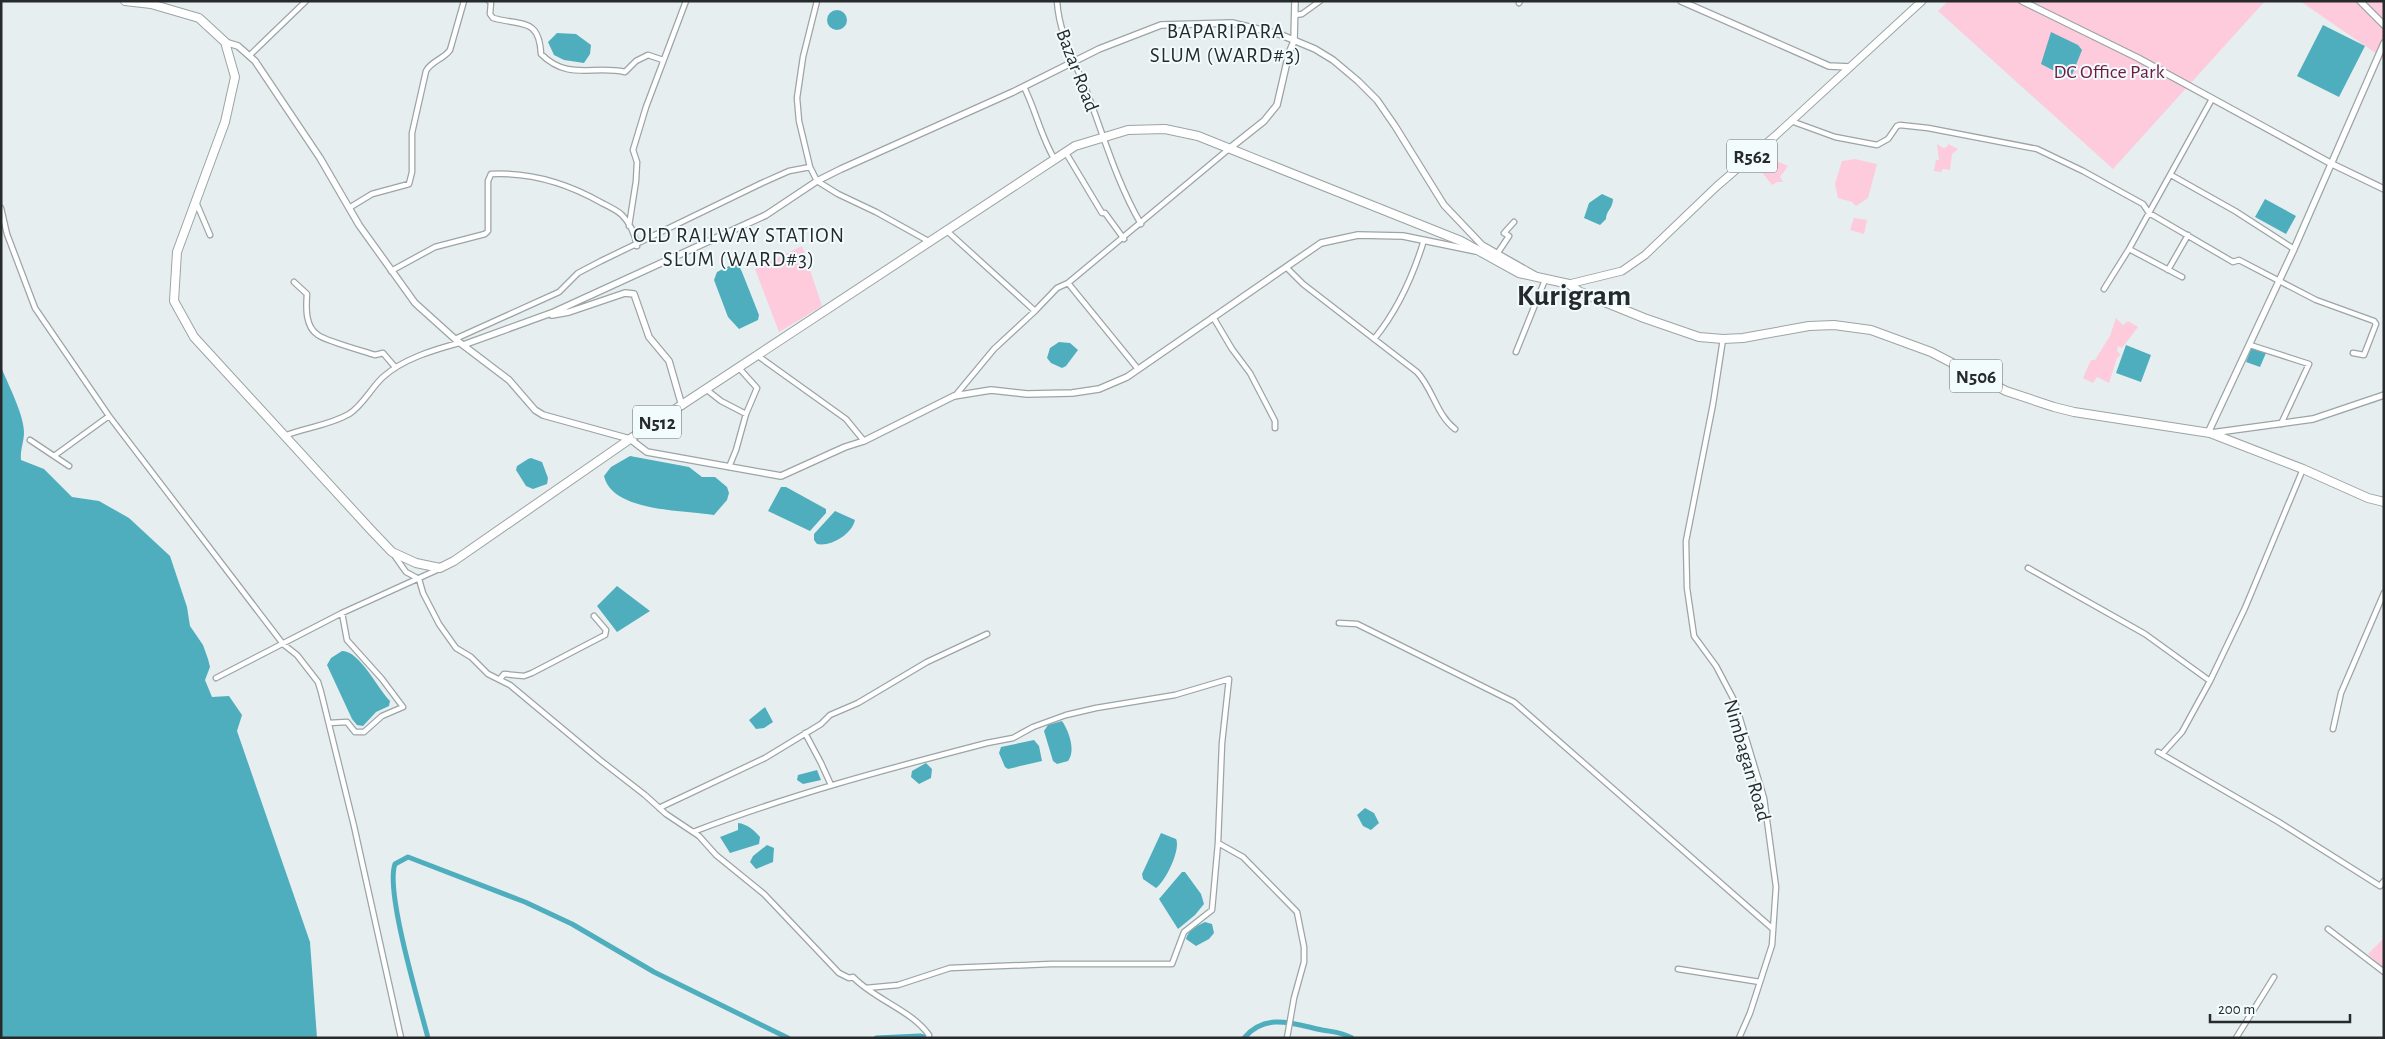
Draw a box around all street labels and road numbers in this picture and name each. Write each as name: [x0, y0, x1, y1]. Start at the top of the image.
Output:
street label: Bazar Road: [1052, 26, 1102, 114]
road number: R562: [1727, 140, 1777, 172]
road number: N506: [1950, 360, 2002, 392]
road number: N512: [633, 406, 681, 438]
street label: Nimbagan Road: [1720, 697, 1774, 824]

